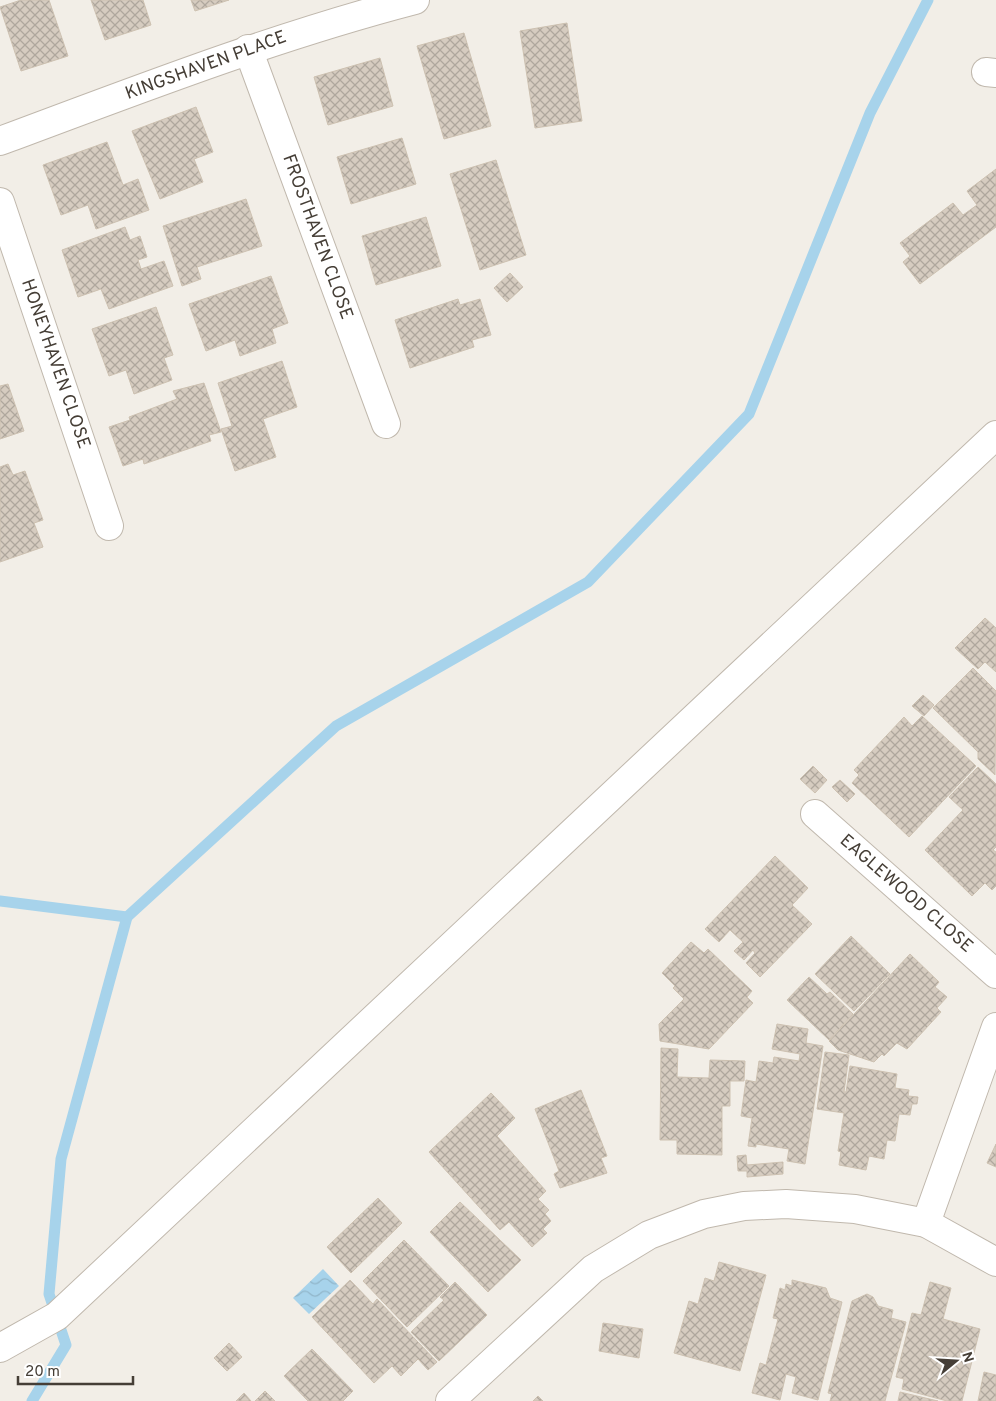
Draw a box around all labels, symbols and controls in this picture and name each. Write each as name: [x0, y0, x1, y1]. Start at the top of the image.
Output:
street label: KINGSHAVEN PLACE: [122, 26, 290, 106]
street label: FROSTHAVEN CLOSE: [276, 151, 358, 323]
street label: HONEYHAVEN CLOSE: [15, 276, 95, 452]
street label: EAGLEWOOD CLOSE: [835, 830, 977, 958]
north arrow: [931, 1336, 981, 1386]
text: N: [957, 1350, 977, 1365]
scale bar: [18, 1354, 132, 1386]
text: 20 m: [25, 1363, 60, 1382]

